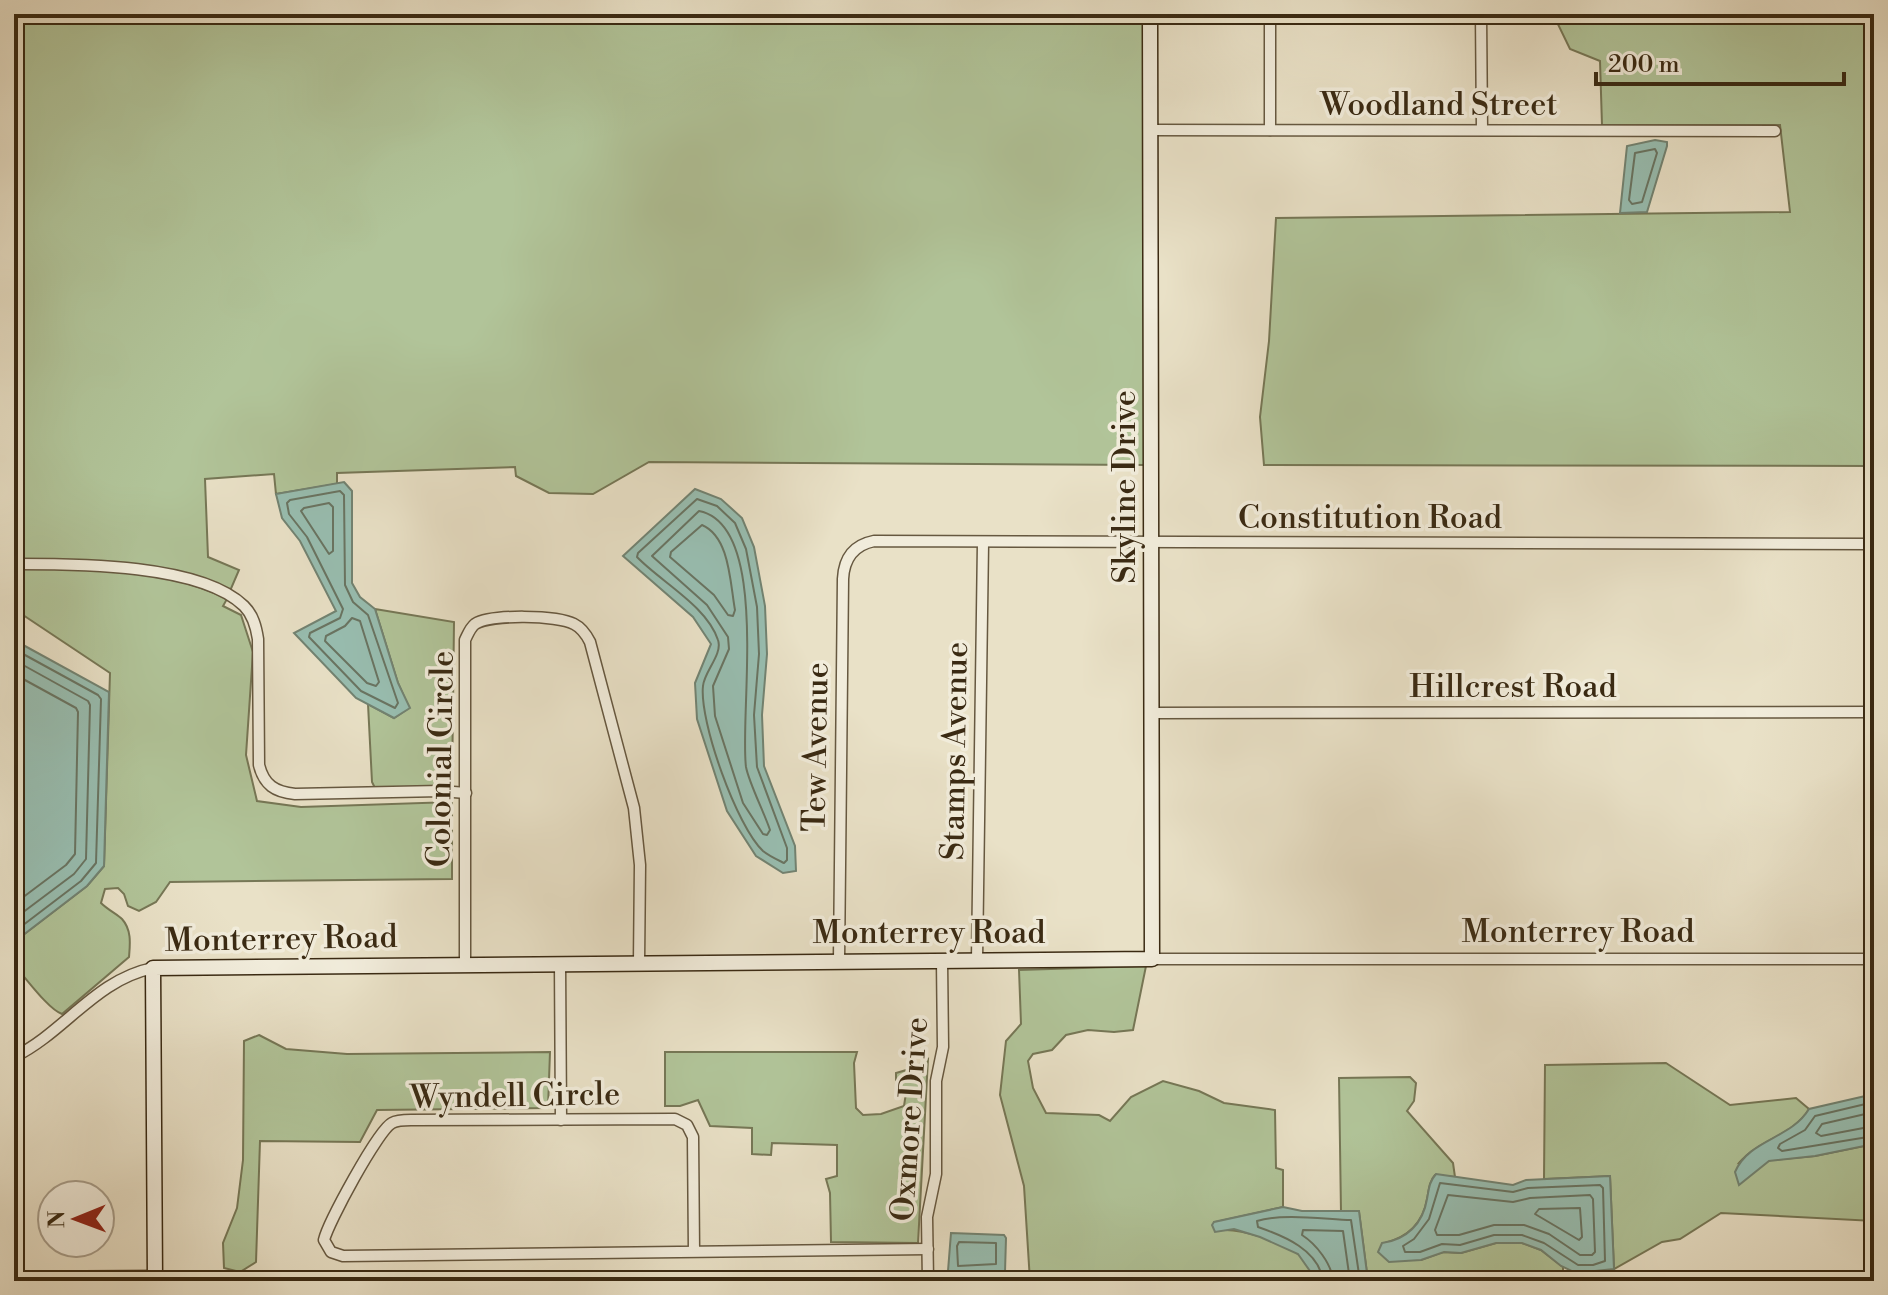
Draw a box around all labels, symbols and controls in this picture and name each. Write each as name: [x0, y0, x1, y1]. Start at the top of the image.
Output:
scale bar: [1596, 36, 1844, 86]
text: 200 m: [1608, 50, 1679, 80]
street label: Woodland Street: [1319, 85, 1558, 125]
street label: Skyline Drive: [1105, 390, 1145, 584]
street label: Constitution Road: [1238, 498, 1502, 538]
street label: Stamps Avenue: [933, 641, 977, 861]
street label: Colonial Circle: [419, 650, 463, 868]
street label: Tew Avenue: [795, 662, 837, 832]
street label: Hillcrest Road: [1409, 667, 1617, 707]
street label: Monterrey Road: [1462, 912, 1695, 952]
street label: Monterrey Road: [813, 913, 1046, 953]
street label: Monterrey Road: [164, 917, 398, 961]
street label: Oxmore Drive: [883, 1015, 937, 1223]
street label: Wyndell Circle: [408, 1074, 621, 1118]
north arrow: [36, 1179, 116, 1259]
text: N: [44, 1210, 71, 1228]

